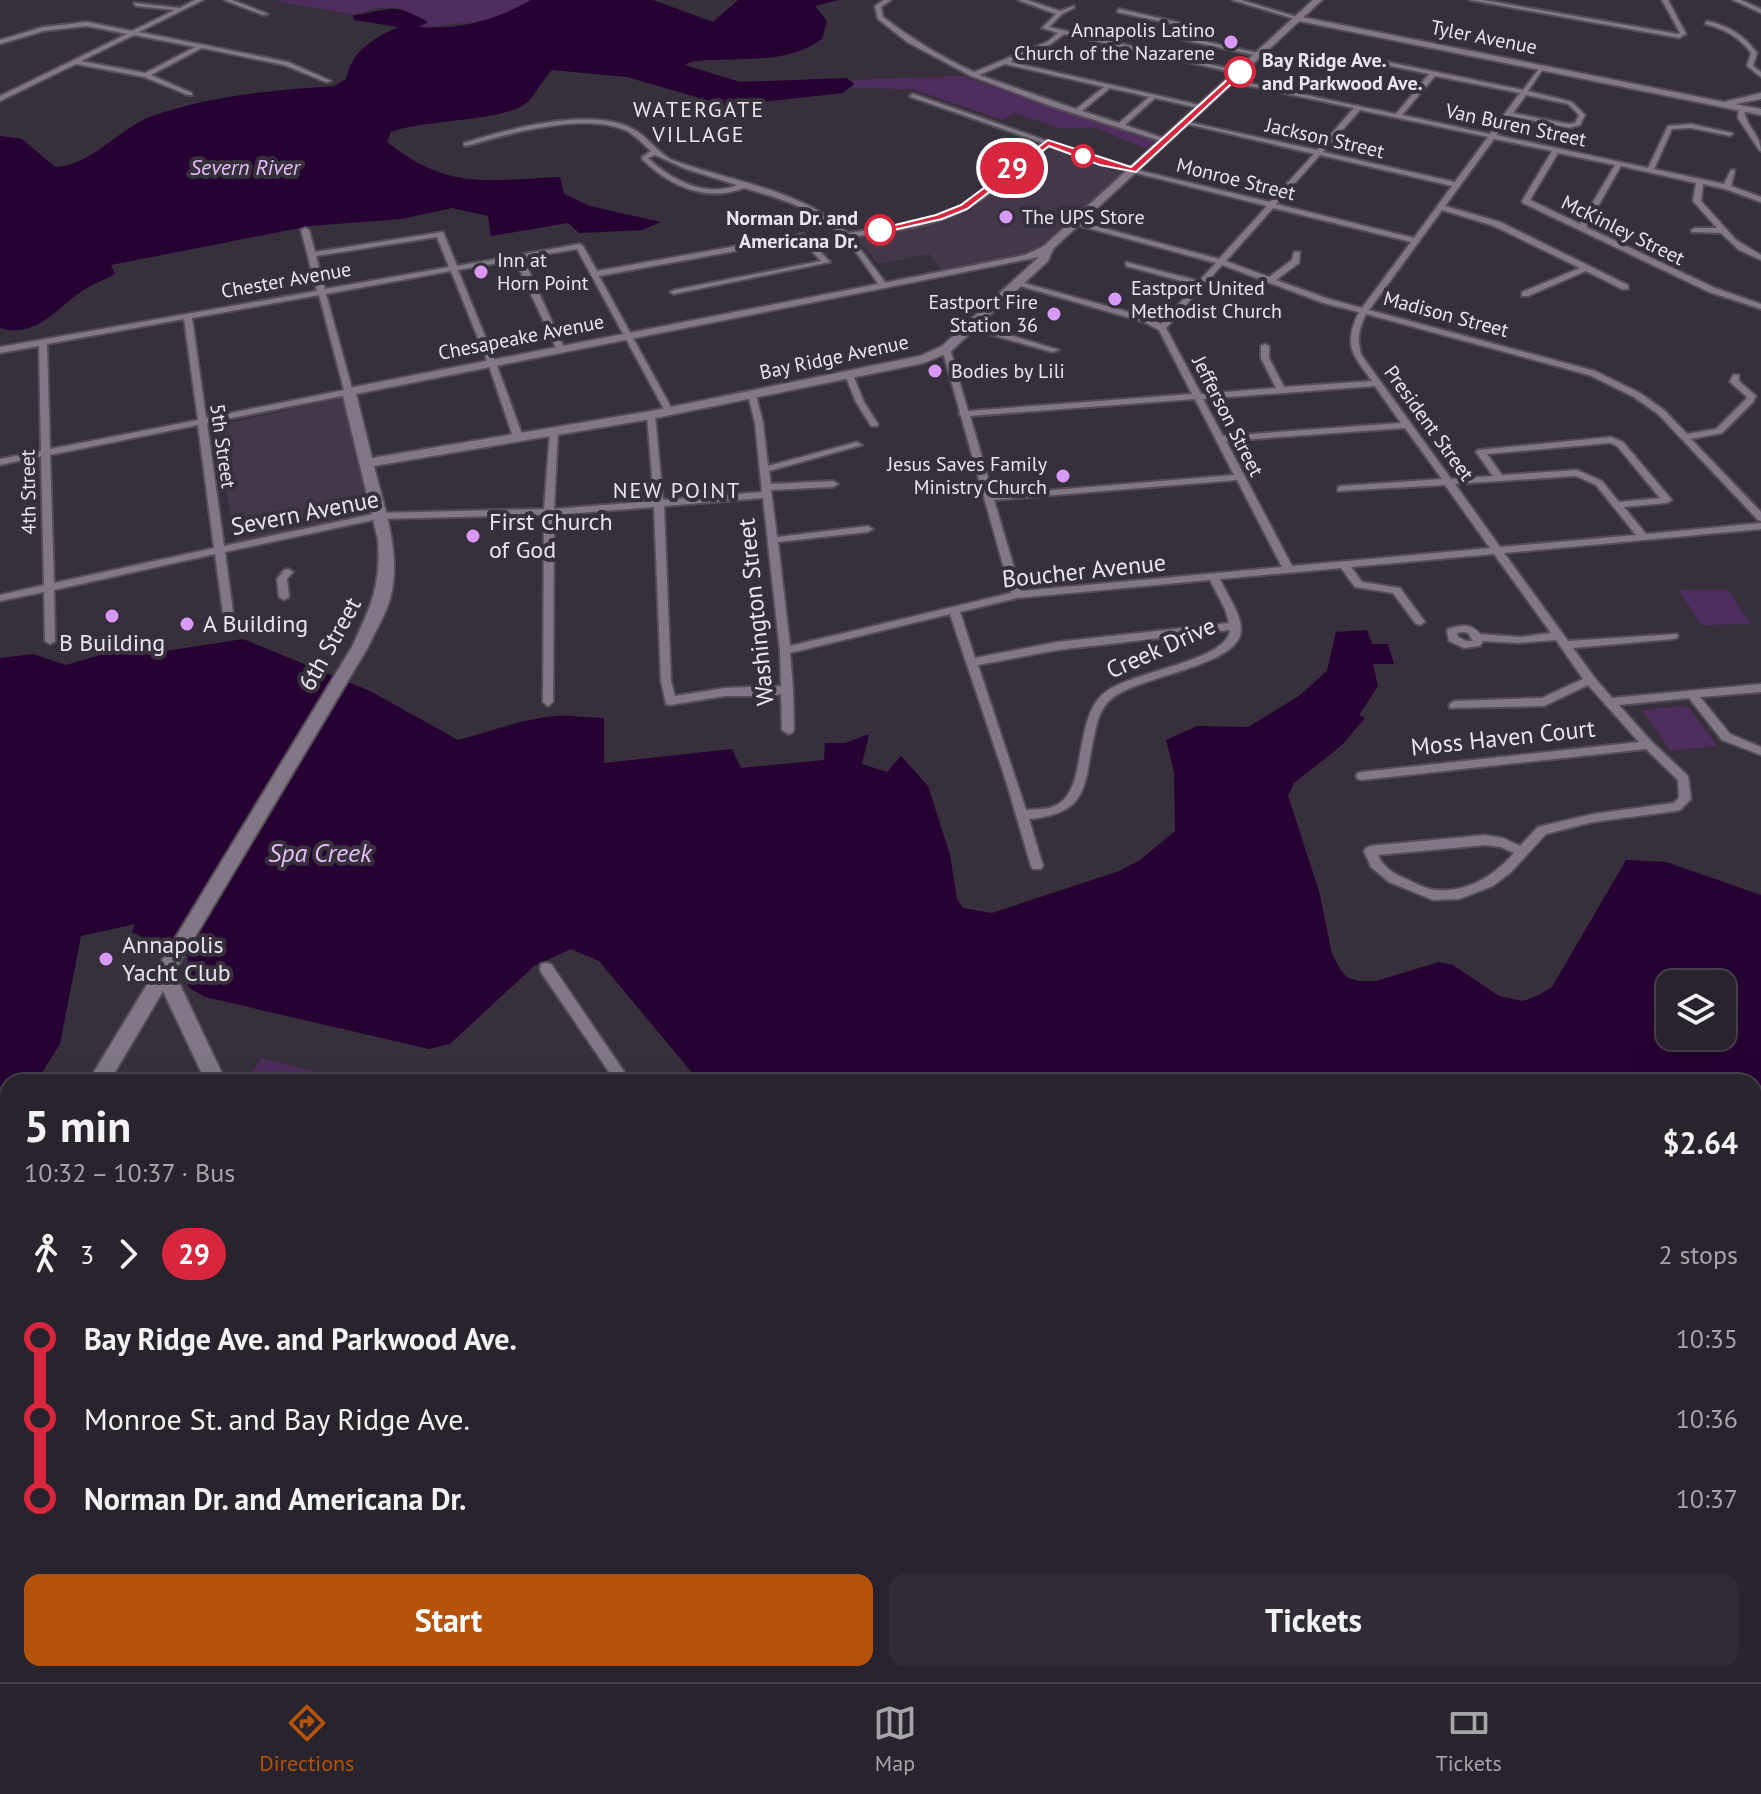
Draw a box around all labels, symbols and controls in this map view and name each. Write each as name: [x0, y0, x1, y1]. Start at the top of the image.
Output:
street label: Tyler Avenue: [1429, 14, 1539, 60]
place label: Annapolis Latino Church of the Nazarene: [1014, 17, 1215, 66]
marker: Annapolis Latino Church of the Nazarene: [1222, 33, 1240, 51]
place label: Bay Ridge Ave. and Parkwood Ave.: [1262, 47, 1423, 96]
marker: Bay Ridge Ave. and Parkwood Ave.: [1225, 57, 1255, 87]
district label: WATERGATE VILLAGE: [633, 95, 765, 148]
street label: Van Buren Street: [1442, 97, 1589, 153]
street label: Jackson Street: [1262, 112, 1387, 164]
line badge: 29: [976, 142, 1048, 194]
unlabelled marker: [1072, 145, 1094, 167]
text: 29: [996, 149, 1028, 186]
street label: Monroe Street: [1174, 152, 1298, 206]
water label: Severn River: [190, 153, 302, 181]
street label: McKinley Street: [1557, 189, 1689, 271]
place label: The UPS Store: [1022, 204, 1145, 230]
place label: Norman Dr. and Americana Dr.: [726, 205, 858, 254]
marker: The UPS Store: [997, 208, 1015, 226]
marker: Norman Dr. and Americana Dr.: [865, 215, 895, 245]
place label: Inn at Horn Point: [497, 247, 589, 296]
street label: Chester Avenue: [219, 256, 353, 304]
marker: Inn at Horn Point: [472, 263, 490, 281]
place label: Eastport United Methodist Church: [1131, 275, 1282, 324]
street label: Madison Street: [1381, 285, 1512, 343]
place label: Eastport Fire Station 36: [928, 289, 1038, 338]
marker: Eastport United Methodist Church: [1106, 290, 1124, 308]
marker: Eastport Fire Station 36: [1045, 305, 1063, 323]
street label: Chesapeake Avenue: [436, 308, 606, 366]
street label: Bay Ridge Avenue: [757, 329, 911, 385]
street label: Jefferson Street: [1186, 350, 1270, 481]
place label: Bodies by Lili: [951, 358, 1065, 384]
street label: President Street: [1378, 360, 1480, 486]
marker: Bodies by Lili: [926, 362, 944, 380]
street label: 5th Street: [204, 402, 242, 490]
street label: 4th Street: [14, 449, 42, 535]
place label: Jesus Saves Family Ministry Church: [886, 451, 1048, 500]
marker: Jesus Saves Family Ministry Church: [1054, 467, 1072, 485]
district label: NEW POINT: [613, 476, 741, 504]
street label: Severn Avenue: [228, 483, 381, 542]
place label: First Church of God: [489, 506, 613, 565]
street label: Washington Street: [730, 517, 781, 707]
marker: First Church of God: [464, 527, 482, 545]
street label: Boucher Avenue: [1000, 546, 1167, 595]
street label: 6th Street: [291, 592, 368, 696]
marker: B Building: [103, 607, 121, 625]
place label: A Building: [203, 608, 308, 639]
street label: Creek Drive: [1101, 610, 1220, 685]
marker: A Building: [178, 615, 196, 633]
place label: B Building: [59, 627, 165, 658]
street label: Moss Haven Court: [1409, 712, 1597, 763]
water label: Spa Creek: [268, 836, 373, 869]
place label: Annapolis Yacht Club: [122, 929, 231, 988]
marker: Annapolis Yacht Club: [97, 950, 115, 968]
map controls: [1656, 970, 1736, 1050]
button: layers: [1656, 970, 1736, 1050]
text: 5 min: [24, 1097, 131, 1154]
text: $2.64: [1663, 1123, 1738, 1162]
text: 10:32 – 10:37 · Bus: [24, 1156, 235, 1189]
icon: walk: [24, 1232, 68, 1276]
icon: forward: [106, 1232, 150, 1276]
text: 29: [178, 1235, 210, 1272]
text: 3: [80, 1238, 94, 1271]
text: 2 stops: [1658, 1238, 1738, 1271]
text: Bay Ridge Ave. and Parkwood Ave.: [84, 1319, 517, 1358]
text: 10:35: [1676, 1322, 1738, 1355]
text: Monroe St. and Bay Ridge Ave.: [84, 1399, 470, 1438]
text: 10:36: [1676, 1402, 1738, 1435]
text: Norman Dr. and Americana Dr.: [84, 1479, 467, 1518]
text: 10:37: [1676, 1482, 1738, 1515]
button: Start: [24, 1574, 873, 1666]
button: Tickets: [889, 1574, 1738, 1666]
tab: Directions: [259, 1701, 354, 1777]
tab: Map: [873, 1701, 917, 1777]
tab: Tickets: [1436, 1701, 1502, 1777]

